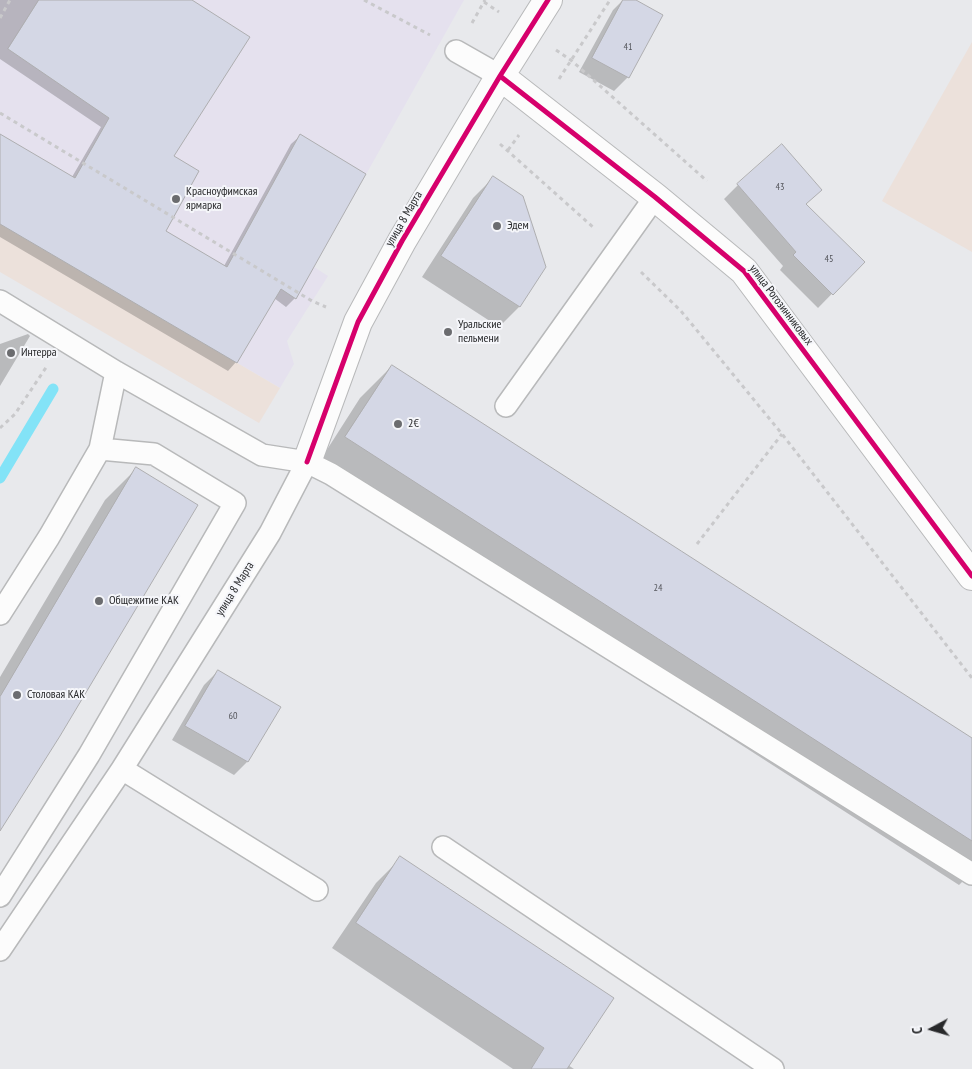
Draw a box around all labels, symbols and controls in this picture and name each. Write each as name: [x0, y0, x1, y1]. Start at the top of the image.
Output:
house number: 41: [624, 41, 632, 53]
house number: 43: [776, 181, 784, 193]
place label: Красноуфимская ярмарка: [186, 185, 257, 213]
street label: улица 8 Марта: [382, 189, 426, 249]
marker: Красноуфимская ярмарка: [170, 193, 182, 205]
place label: Эдем: [507, 219, 529, 233]
marker: Эдем: [491, 220, 503, 232]
house number: 45: [825, 253, 833, 265]
street label: улица Рогозинниковых: [746, 262, 816, 348]
place label: Уральские пельмени: [458, 318, 501, 346]
marker: Уральские пельмени: [442, 326, 454, 338]
place label: Интерра: [21, 346, 57, 360]
marker: Интерра: [5, 347, 17, 359]
place label: 2€: [408, 417, 419, 431]
marker: 2€: [392, 418, 404, 430]
street label: улица 8 Марта: [213, 559, 257, 619]
house number: 24: [654, 582, 662, 594]
place label: Общежитие КАК: [109, 594, 179, 608]
marker: Общежитие КАК: [93, 595, 105, 607]
place label: Столовая КАК: [27, 688, 85, 702]
marker: Столовая КАК: [11, 689, 23, 701]
house number: 60: [229, 710, 237, 722]
north arrow: [907, 1004, 957, 1054]
text: С: [908, 1026, 926, 1035]

